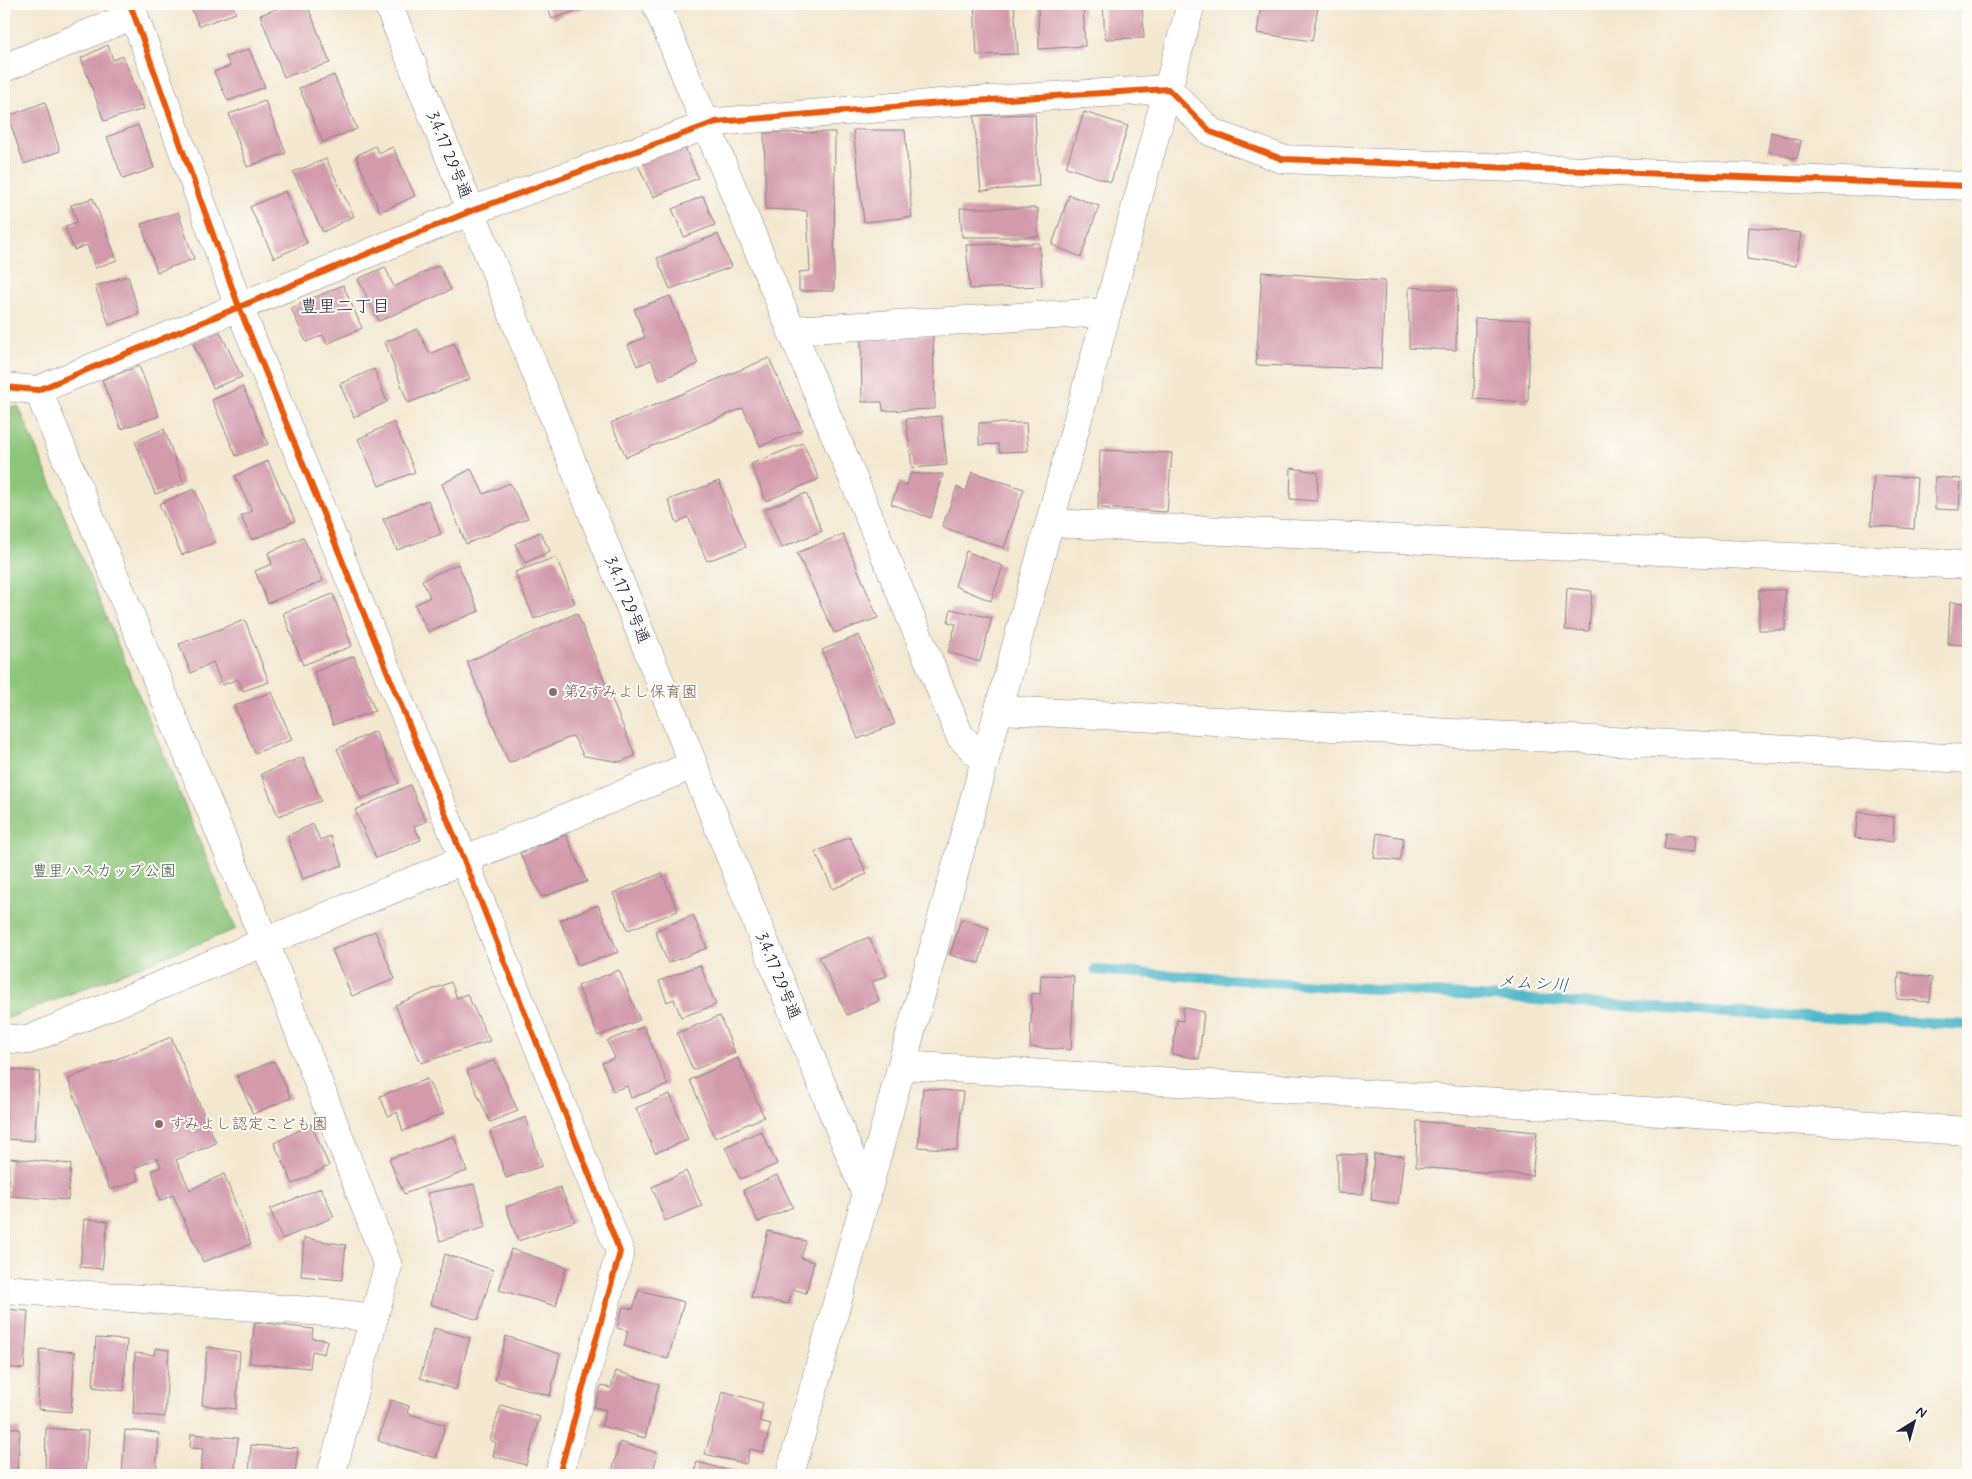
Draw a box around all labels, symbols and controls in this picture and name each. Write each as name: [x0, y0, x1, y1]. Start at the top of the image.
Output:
street label: 3.4.17 29号通: [422, 108, 476, 202]
district label: 豊里二丁目: [300, 295, 390, 319]
street label: 3.4.17 29号通: [600, 553, 654, 647]
place label: 第2すみよし保育園: [563, 682, 698, 703]
marker: 第2すみよし保育園: [547, 686, 559, 698]
park label: 豊里ハスカップ公園: [32, 861, 176, 882]
street label: 3.4.17 29号通: [751, 929, 805, 1023]
water label: メムシ川: [1496, 970, 1570, 998]
place label: すみよし認定こども園: [169, 1114, 328, 1135]
marker: すみよし認定こども園: [153, 1118, 165, 1130]
north arrow: [1890, 1396, 1940, 1446]
text: N: [1912, 1402, 1930, 1422]

